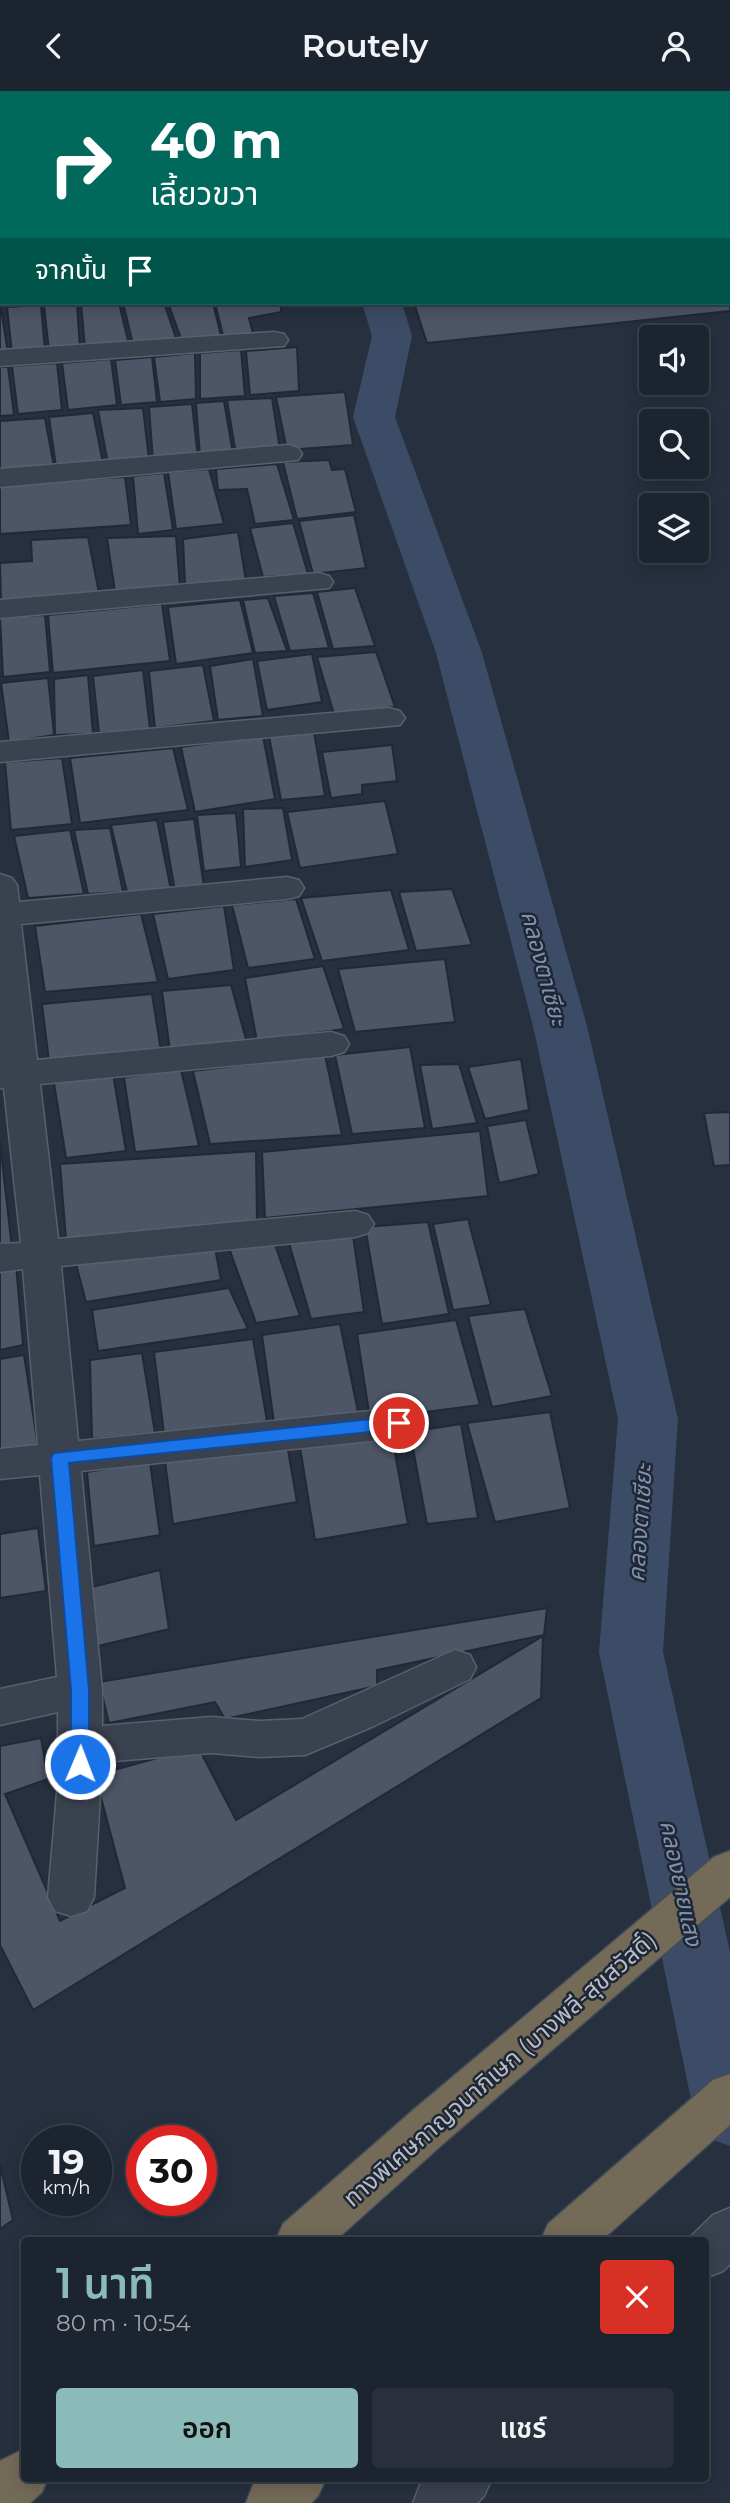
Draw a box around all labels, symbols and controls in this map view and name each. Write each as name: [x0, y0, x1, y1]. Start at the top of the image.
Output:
text: Routely: [302, 26, 428, 65]
icon: back: [35, 27, 73, 65]
icon: person: [657, 27, 695, 65]
text: 40 m: [150, 111, 282, 170]
icon: right: [35, 119, 126, 210]
text: เลี้ยวขวา: [150, 174, 258, 213]
icon: arrive: [121, 252, 159, 290]
text: จากนั้น: [35, 254, 107, 286]
map controls: [639, 325, 709, 563]
button: sound: [639, 325, 709, 395]
button: search: [639, 409, 709, 479]
button: layers: [639, 493, 709, 563]
water label: คลองตาเซียะ: [515, 908, 573, 1031]
pin: [369, 1393, 429, 1453]
icon: arrive: [380, 1404, 418, 1442]
water label: คลองตาเซียะ: [622, 1461, 658, 1583]
position arrow: [43, 1727, 117, 1801]
water label: คลองยายแสง: [654, 1818, 708, 1950]
street label: ทางพิเศษกาญจนาภิเษก (บางพลี-สุขสวัสดิ์): [337, 1925, 663, 2213]
speed limit sign: 30: [126, 2125, 217, 2216]
text: 19: [48, 2140, 85, 2183]
text: km/h: [42, 2177, 91, 2199]
text: 1 นาที: [56, 2257, 155, 2309]
button: close: [600, 2260, 674, 2334]
text: 80 m · 10:54: [56, 2309, 191, 2337]
button: ออก: [56, 2388, 358, 2468]
button: แชร์: [372, 2388, 674, 2468]

